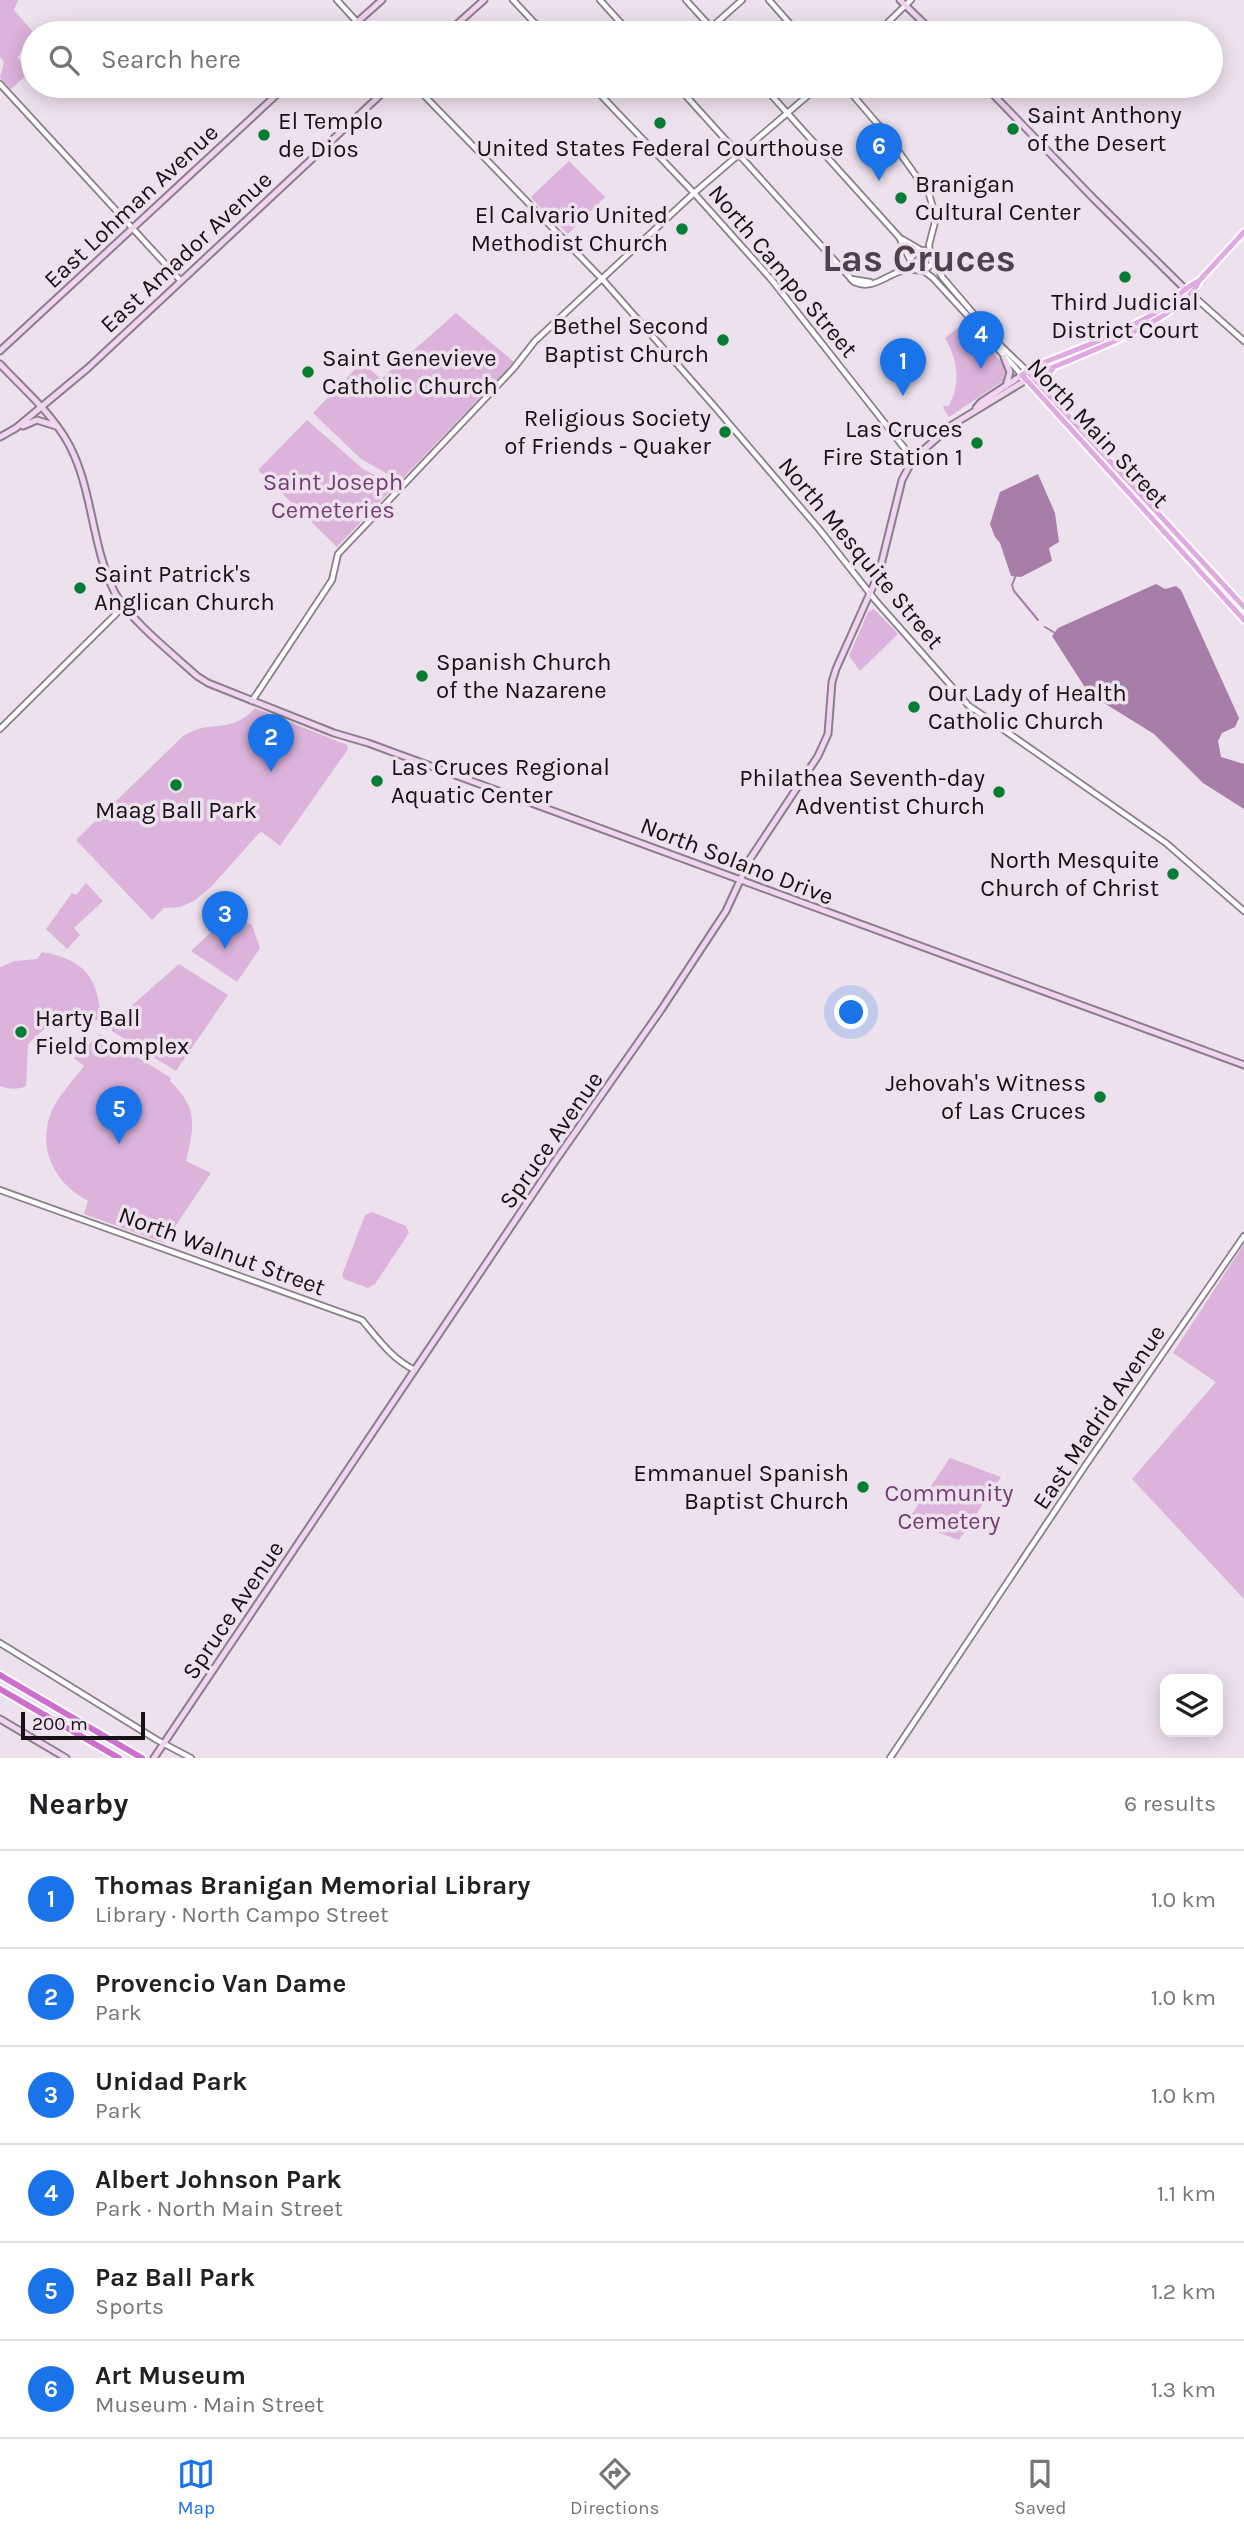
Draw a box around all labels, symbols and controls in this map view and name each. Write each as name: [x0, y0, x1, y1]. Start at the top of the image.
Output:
search box: [21, 21, 1223, 98]
icon: search: [45, 41, 83, 79]
text: Search here: [101, 44, 241, 75]
place label: Saint Anthony of the Desert: [1027, 101, 1182, 157]
place label: El Templo de Dios: [278, 107, 383, 163]
marker: United States Federal Courthouse: [652, 115, 668, 131]
street label: East Lohman Avenue: [38, 118, 224, 294]
marker: Saint Anthony of the Desert: [1005, 121, 1021, 137]
pin: 6: [856, 123, 902, 181]
marker: El Templo de Dios: [256, 127, 272, 143]
place label: United States Federal Courthouse: [476, 134, 844, 162]
street label: East Amador Avenue: [94, 165, 278, 339]
place label: Branigan Cultural Center: [915, 170, 1081, 226]
street label: North Campo Street: [703, 179, 863, 363]
marker: Branigan Cultural Center: [893, 190, 909, 206]
place label: El Calvario United Methodist Church: [471, 201, 668, 257]
marker: El Calvario United Methodist Church: [674, 221, 690, 237]
district label: Las Cruces: [822, 236, 1016, 281]
marker: Third Judicial District Court: [1117, 269, 1133, 285]
place label: Third Judicial District Court: [1051, 288, 1199, 344]
pin: 4: [958, 311, 1004, 369]
place label: Bethel Second Baptist Church: [544, 312, 709, 368]
marker: Bethel Second Baptist Church: [715, 332, 731, 348]
pin: 1: [880, 338, 926, 396]
place label: Saint Genevieve Catholic Church: [322, 344, 498, 400]
street label: North Main Street: [1022, 352, 1174, 514]
marker: Saint Genevieve Catholic Church: [300, 364, 316, 380]
place label: Religious Society of Friends - Quaker: [504, 404, 711, 460]
place label: Las Cruces Fire Station 1: [822, 415, 963, 471]
marker: Religious Society of Friends - Quaker: [717, 424, 733, 440]
marker: Las Cruces Fire Station 1: [969, 435, 985, 451]
street label: North Mesquite Street: [773, 452, 949, 654]
park label: Saint Joseph Cemeteries: [263, 468, 403, 524]
place label: Saint Patrick's Anglican Church: [94, 560, 275, 616]
marker: Saint Patrick's Anglican Church: [72, 580, 88, 596]
place label: Spanish Church of the Nazarene: [436, 648, 611, 704]
marker: Spanish Church of the Nazarene: [414, 668, 430, 684]
place label: Our Lady of Health Catholic Church: [928, 679, 1127, 735]
marker: Our Lady of Health Catholic Church: [906, 699, 922, 715]
pin: 2: [248, 714, 294, 772]
place label: Las Cruces Regional Aquatic Center: [391, 753, 610, 809]
place label: Philathea Seventh-day Adventist Church: [739, 764, 985, 820]
marker: Las Cruces Regional Aquatic Center: [369, 773, 385, 789]
marker: Maag Ball Park: [168, 777, 184, 793]
marker: Philathea Seventh-day Adventist Church: [991, 784, 1007, 800]
place label: Maag Ball Park: [95, 796, 257, 824]
street label: North Solano Drive: [637, 811, 837, 911]
place label: North Mesquite Church of Christ: [980, 846, 1159, 902]
marker: North Mesquite Church of Christ: [1165, 866, 1181, 882]
pin: 3: [202, 891, 248, 949]
your location: [834, 995, 868, 1029]
place label: Harty Ball Field Complex: [35, 1004, 189, 1060]
marker: Harty Ball Field Complex: [13, 1024, 29, 1040]
street label: Spruce Avenue: [493, 1066, 609, 1214]
place label: Jehovah's Witness of Las Cruces: [885, 1069, 1086, 1125]
pin: 5: [96, 1086, 142, 1144]
marker: Jehovah's Witness of Las Cruces: [1092, 1089, 1108, 1105]
street label: North Walnut Street: [115, 1201, 329, 1301]
street label: East Madrid Avenue: [1027, 1319, 1171, 1515]
place label: Emmanuel Spanish Baptist Church: [633, 1459, 849, 1515]
marker: Emmanuel Spanish Baptist Church: [855, 1479, 871, 1495]
park label: Community Cemetery: [884, 1479, 1014, 1535]
street label: Spruce Avenue: [176, 1535, 290, 1685]
map controls: [1160, 1674, 1223, 1737]
button: layers: [1160, 1674, 1223, 1737]
scale bar: [21, 1709, 145, 1741]
text: 200 m: [32, 1713, 88, 1735]
text: Nearby: [28, 1786, 128, 1822]
text: 6 results: [1124, 1790, 1216, 1817]
text: Thomas Branigan Memorial Library: [95, 1870, 530, 1901]
text: 1: [47, 1886, 55, 1913]
text: 1.0 km: [1151, 1886, 1216, 1913]
text: Library · North Campo Street: [95, 1901, 389, 1928]
text: Provencio Van Dame: [95, 1968, 346, 1999]
text: 2: [44, 1984, 58, 2011]
text: 1.0 km: [1151, 1984, 1216, 2011]
text: Park: [95, 1999, 142, 2026]
text: Unidad Park: [95, 2066, 247, 2097]
text: 3: [44, 2082, 58, 2109]
text: 1.0 km: [1151, 2082, 1216, 2109]
text: Park: [95, 2097, 142, 2124]
text: Albert Johnson Park: [95, 2164, 342, 2195]
text: 4: [44, 2180, 58, 2207]
text: 1.1 km: [1157, 2180, 1216, 2207]
text: Park · North Main Street: [95, 2195, 343, 2222]
text: Paz Ball Park: [95, 2262, 255, 2293]
text: 5: [44, 2278, 58, 2305]
text: 1.2 km: [1151, 2278, 1216, 2305]
text: Sports: [95, 2293, 164, 2320]
text: Art Museum: [95, 2360, 246, 2391]
text: 6: [44, 2376, 58, 2403]
text: 1.3 km: [1151, 2376, 1216, 2403]
text: Museum · Main Street: [95, 2391, 324, 2418]
tab: Map: [177, 2455, 215, 2519]
tab: Directions: [570, 2455, 659, 2519]
tab: Saved: [1014, 2455, 1067, 2519]

